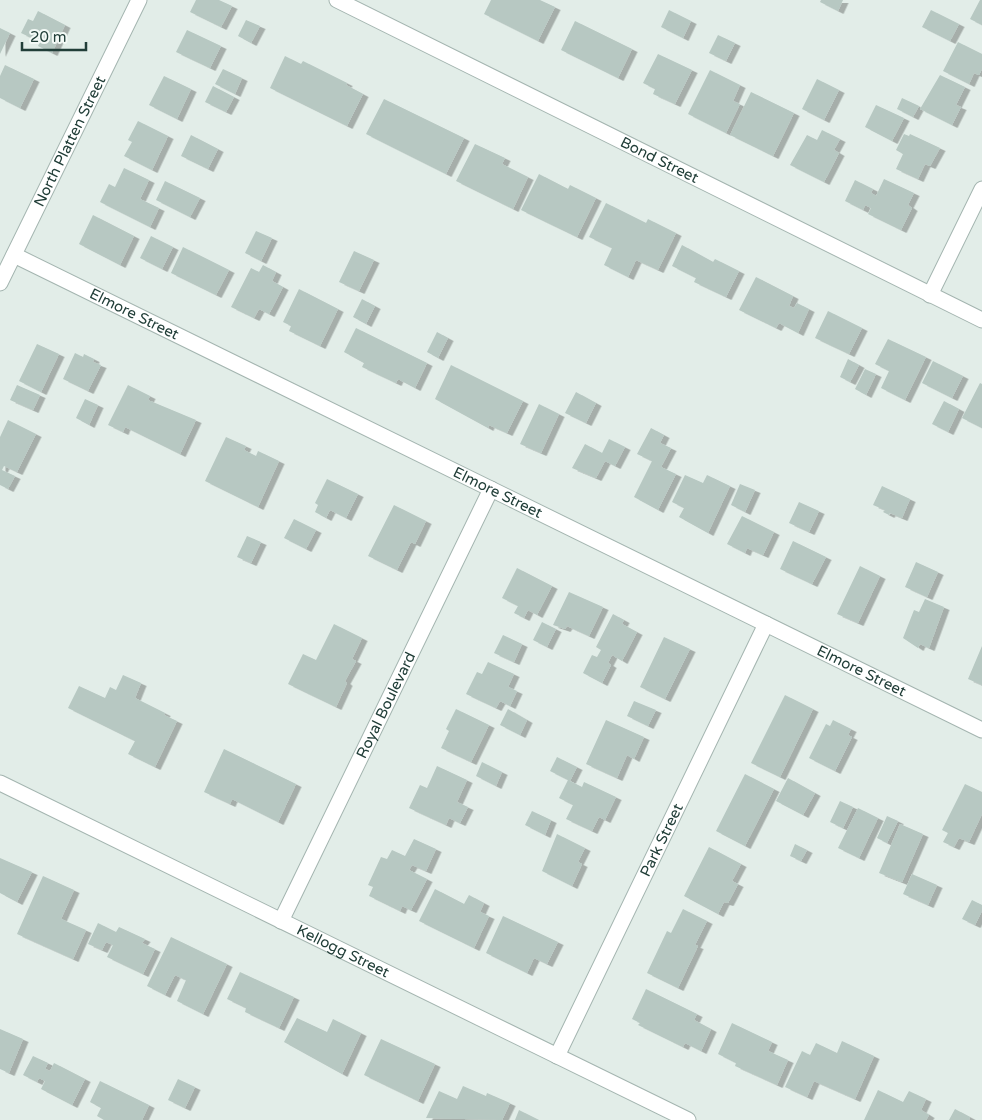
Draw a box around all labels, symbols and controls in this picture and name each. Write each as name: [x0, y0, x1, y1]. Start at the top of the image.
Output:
scale bar: [22, 20, 86, 52]
text: 20 m: [30, 28, 67, 46]
street label: North Platten Street: [30, 73, 109, 209]
street label: Bond Street: [617, 133, 702, 187]
street label: Elmore Street: [87, 285, 182, 344]
street label: Elmore Street: [450, 463, 546, 522]
street label: Elmore Street: [814, 641, 909, 700]
street label: Royal Boulevard: [353, 649, 419, 761]
street label: Park Street: [636, 800, 687, 879]
street label: Kellogg Street: [294, 921, 393, 981]

